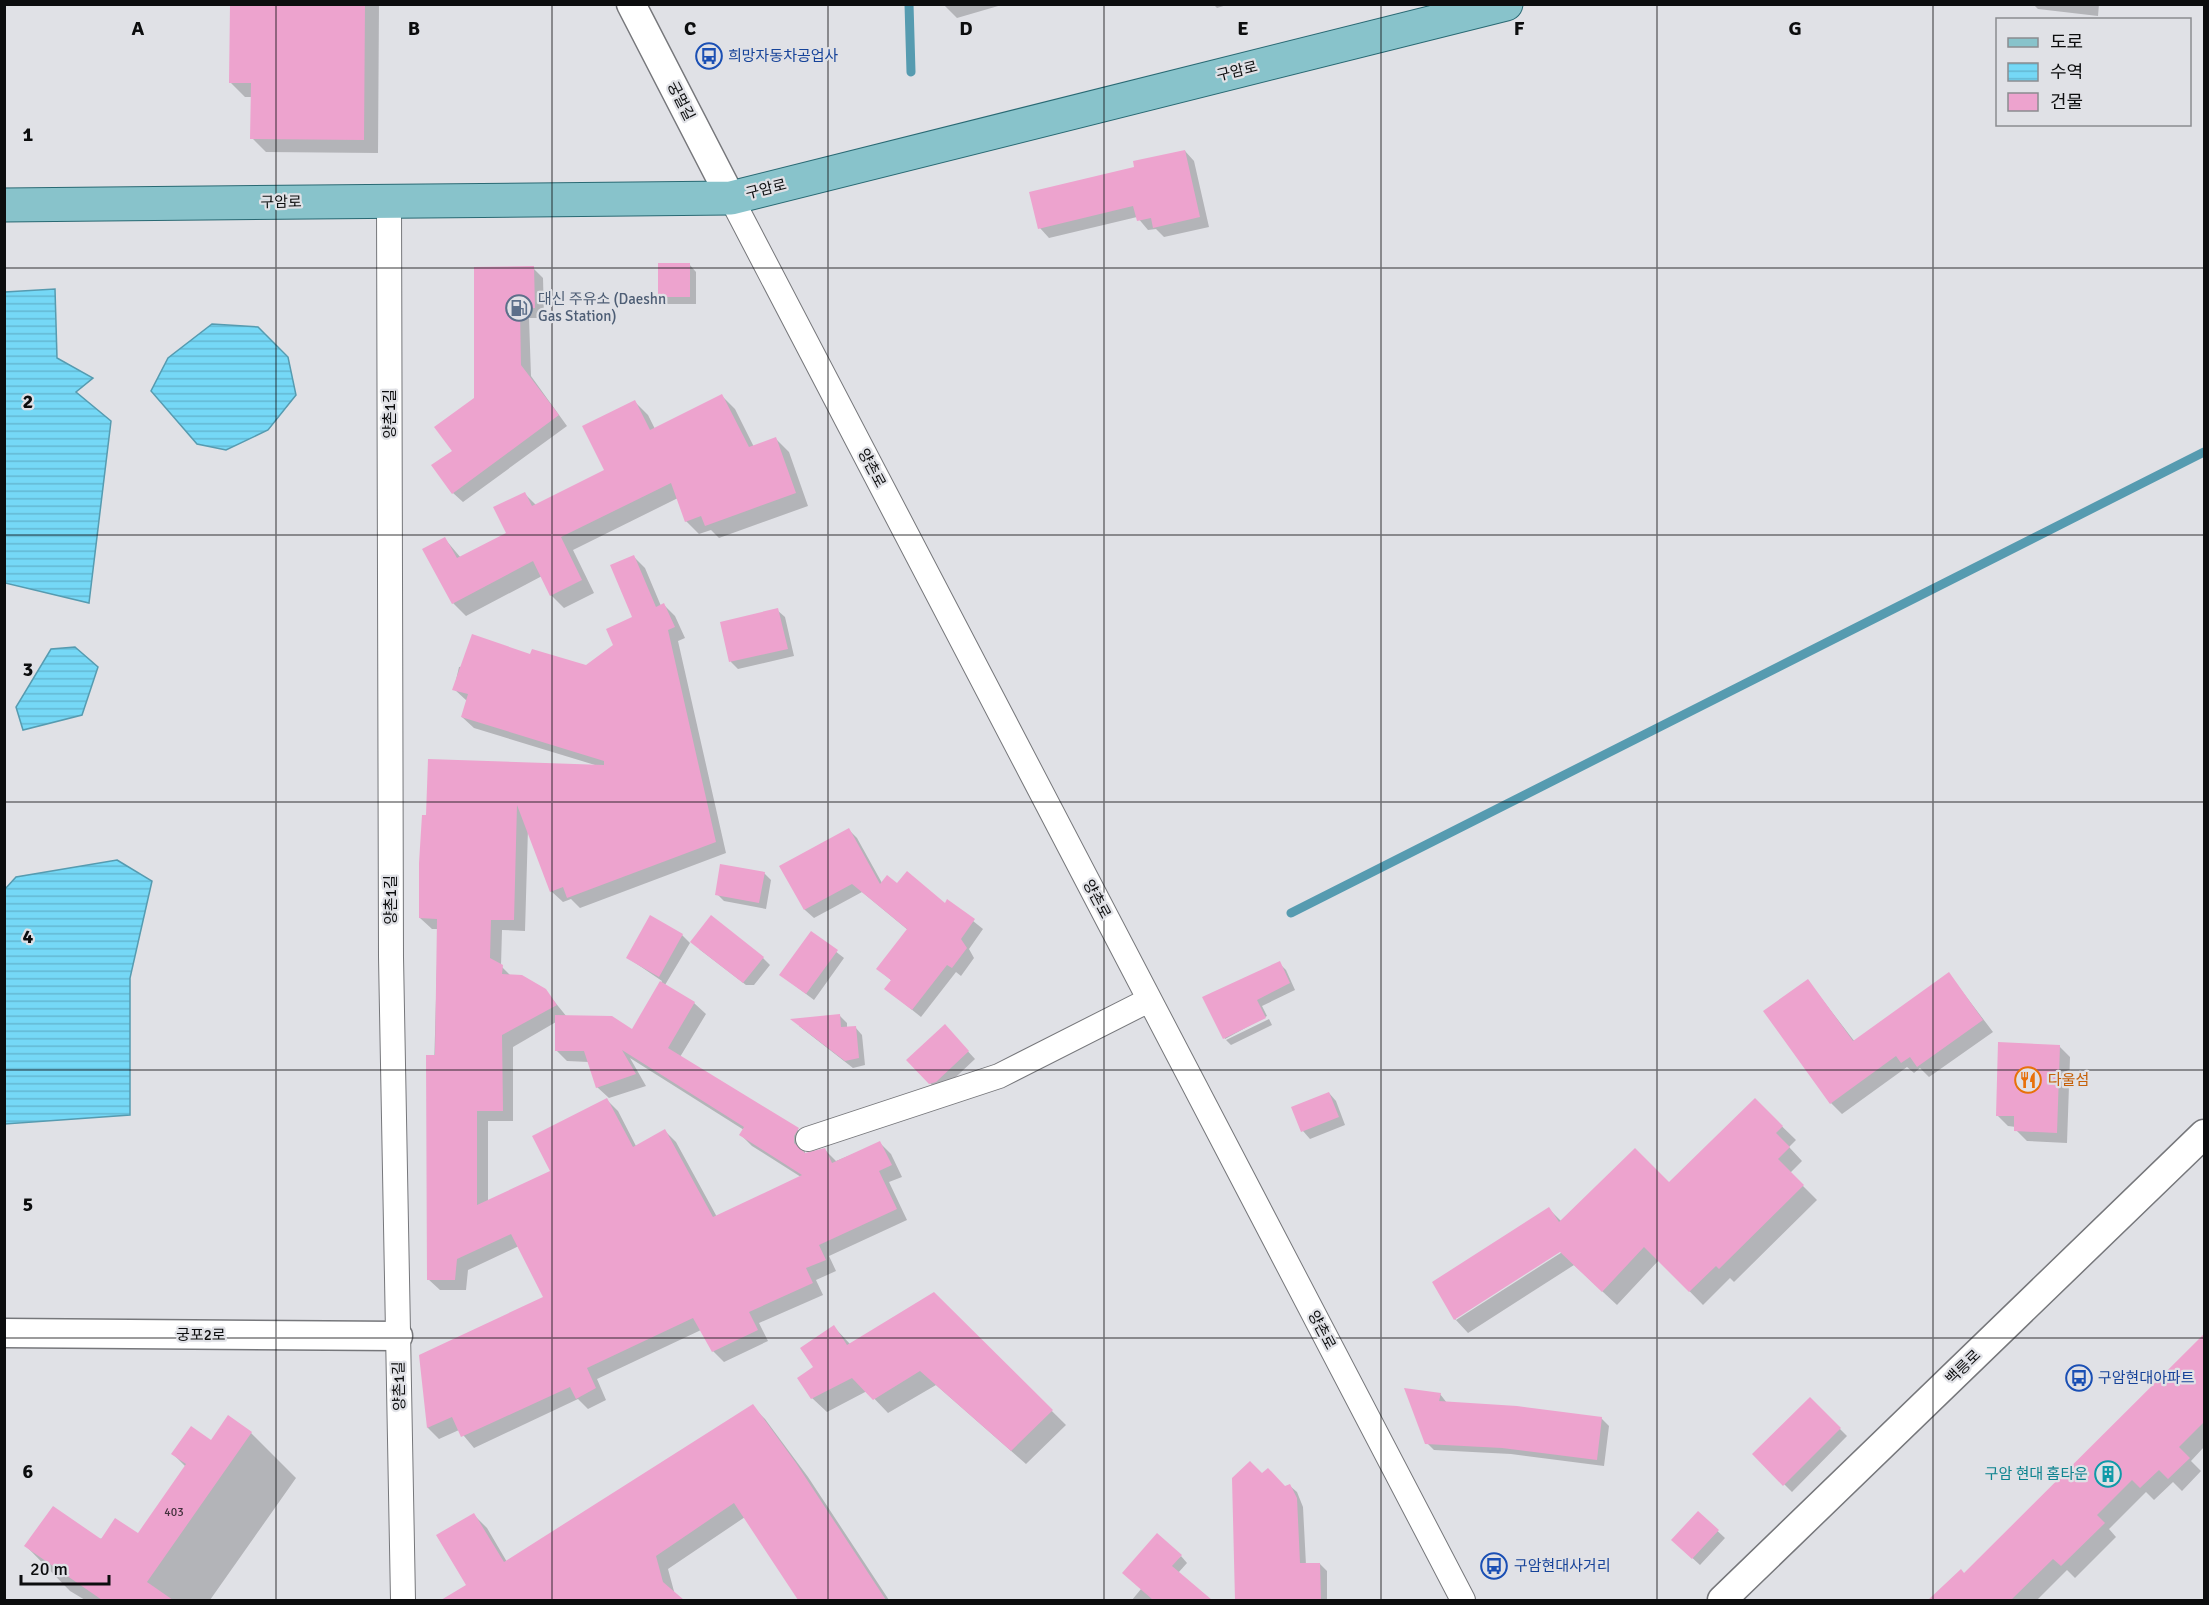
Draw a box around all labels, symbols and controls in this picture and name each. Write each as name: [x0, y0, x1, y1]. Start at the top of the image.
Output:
text: A: [132, 16, 145, 41]
text: B: [408, 16, 420, 41]
text: C: [684, 16, 696, 41]
text: D: [959, 16, 973, 41]
text: E: [1237, 16, 1249, 41]
text: F: [1514, 16, 1525, 41]
text: G: [1788, 16, 1802, 41]
legend: [1996, 18, 2191, 126]
text: 도로: [2050, 31, 2083, 53]
bus stop icon: 희망자동차공업사: [694, 41, 724, 71]
place label: 희망자동차공업사: [728, 47, 839, 65]
street label: 구암로: [1215, 57, 1259, 85]
text: 수역: [2050, 61, 2083, 83]
street label: 궁멀길: [664, 78, 698, 124]
text: 건물: [2050, 91, 2083, 113]
text: 1: [23, 122, 34, 147]
street label: 구암로: [744, 175, 788, 203]
street label: 구암로: [260, 193, 302, 211]
place label: 대신 주유소 (Daeshn Gas Station): [538, 290, 666, 325]
fuel station icon: 대신 주유소 (Daeshn Gas Station): [504, 293, 534, 323]
text: 2: [23, 389, 33, 414]
street label: 양촌1길: [381, 389, 399, 439]
street label: 양촌로: [854, 445, 890, 491]
text: 3: [23, 657, 33, 682]
street label: 양촌1길: [382, 875, 400, 925]
street label: 양촌로: [1079, 876, 1115, 922]
text: 4: [23, 924, 34, 949]
restaurant icon: 다울섬: [2013, 1065, 2043, 1095]
place label: 다울섬: [2048, 1071, 2089, 1089]
text: 5: [23, 1192, 33, 1217]
street label: 양촌로: [1304, 1307, 1340, 1353]
street label: 궁포2로: [176, 1326, 226, 1344]
street label: 백릉로: [1942, 1346, 1984, 1388]
street label: 양촌1길: [390, 1361, 408, 1411]
bus stop icon: 구암현대아파트: [2064, 1363, 2094, 1393]
place label: 구암현대아파트: [2098, 1369, 2195, 1387]
text: 6: [23, 1459, 34, 1484]
building icon: 구암 현대 홈타운: [2093, 1459, 2123, 1489]
place label: 구암 현대 홈타운: [1985, 1465, 2088, 1483]
house number: 403: [164, 1505, 184, 1520]
scale bar: [21, 1548, 110, 1586]
bus stop icon: 구암현대사거리: [1479, 1551, 1509, 1581]
place label: 구암현대사거리: [1514, 1557, 1611, 1575]
text: 20 m: [30, 1558, 68, 1580]

